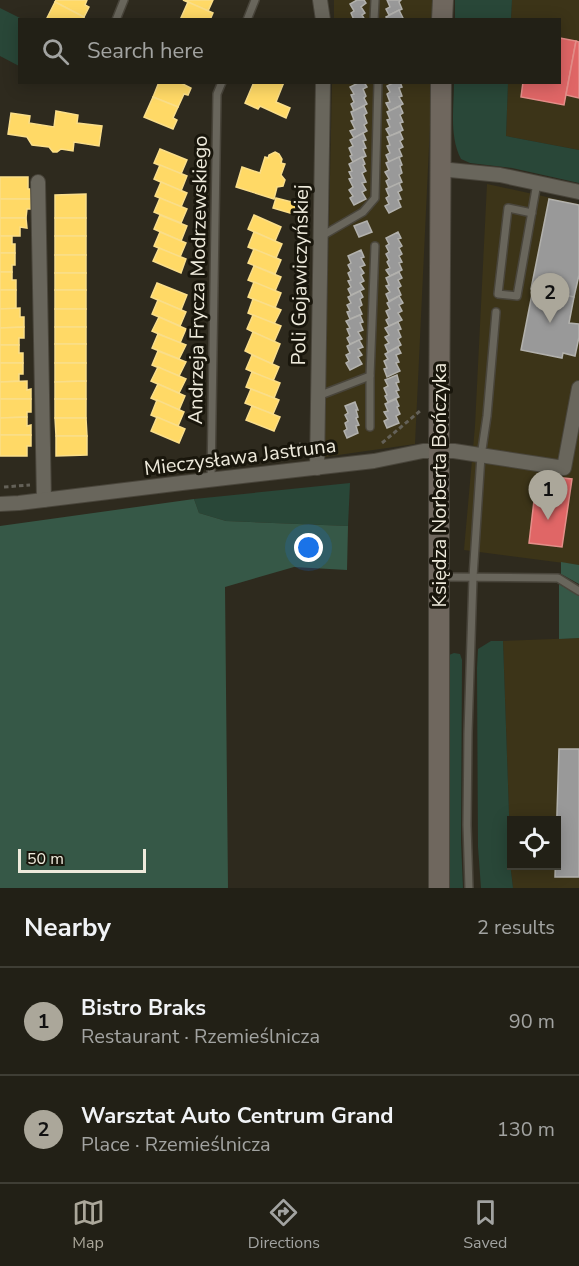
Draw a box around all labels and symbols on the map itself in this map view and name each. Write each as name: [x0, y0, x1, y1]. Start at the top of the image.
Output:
street label: Andrzeja Frycza Modrzewskiego: [182, 135, 214, 425]
street label: Poli Gojawiczyńskiej: [285, 184, 315, 366]
pin: 2: [530, 274, 570, 323]
street label: Księdza Norberta Bończyka: [426, 363, 453, 607]
street label: Mieczysława Jastruna: [142, 432, 338, 482]
pin: 1: [528, 470, 568, 520]
your location: [294, 533, 323, 562]
scale bar: [18, 846, 146, 874]

